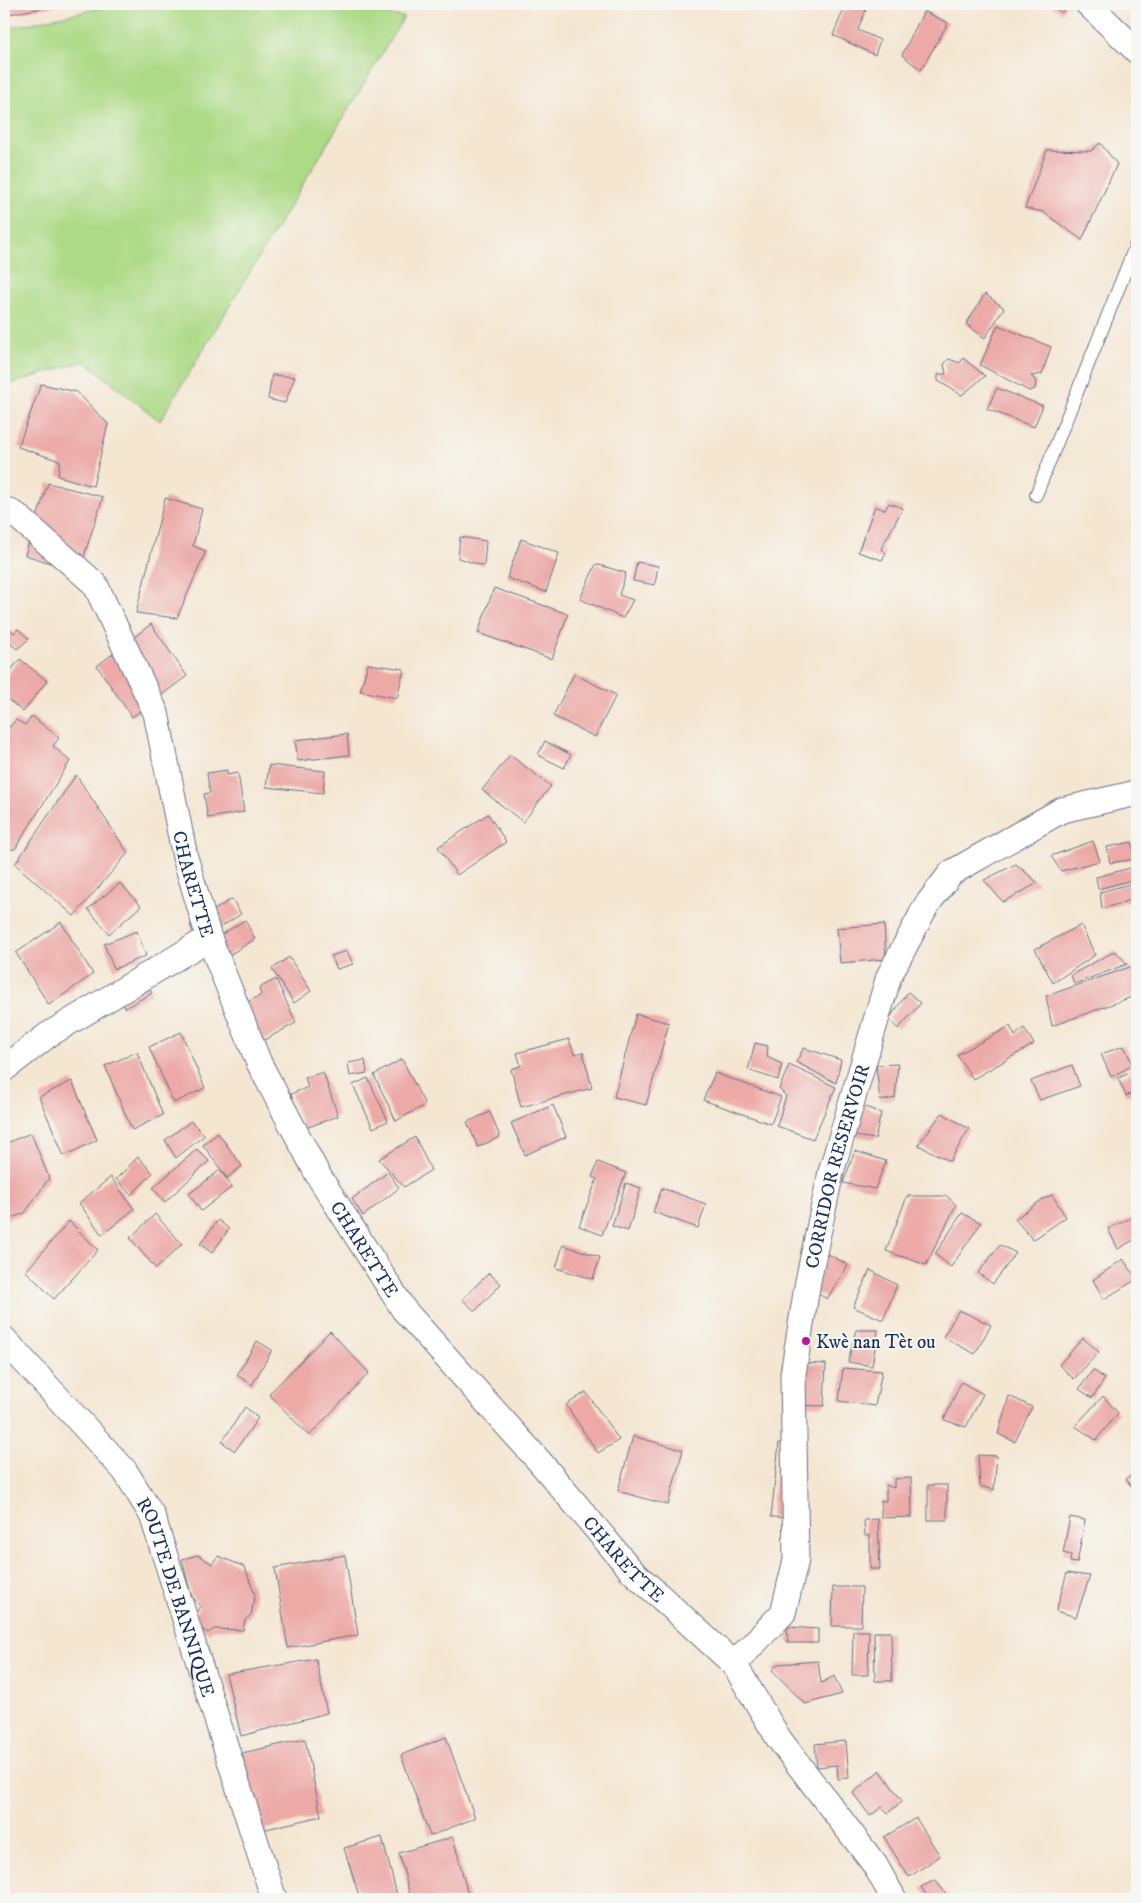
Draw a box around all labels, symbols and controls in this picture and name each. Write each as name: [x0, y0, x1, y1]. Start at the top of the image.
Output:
street label: CHARETTE: [167, 829, 218, 940]
street label: CORRIDOR RESERVOIR: [801, 1061, 875, 1271]
street label: CHARETTE: [325, 1197, 403, 1302]
place label: Kwè nan Tèt ou: [816, 1331, 935, 1354]
marker: Kwè nan Tèt ou: [800, 1335, 812, 1347]
street label: ROUTE DE BANNIQUE: [131, 1493, 219, 1700]
street label: CHARETTE: [578, 1512, 669, 1608]

